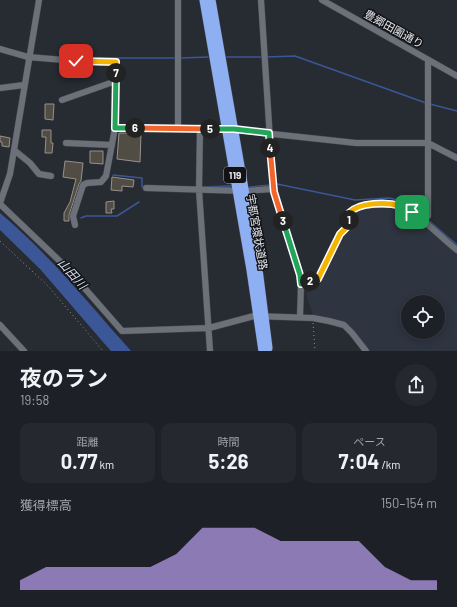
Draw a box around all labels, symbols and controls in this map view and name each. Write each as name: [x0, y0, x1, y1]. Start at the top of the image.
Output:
street label: 豊郷田園通り: [362, 7, 426, 50]
pin: [59, 44, 93, 78]
icon: check: [65, 50, 87, 72]
pin: 7: [106, 63, 126, 83]
text: 7: [113, 66, 119, 79]
pin: 6: [125, 118, 145, 138]
pin: 5: [200, 119, 220, 139]
text: 6: [132, 121, 138, 134]
text: 5: [207, 122, 213, 135]
pin: 4: [260, 138, 280, 158]
text: 4: [267, 141, 273, 154]
road number: 119: [224, 167, 246, 183]
street label: 宇都宮環状道路: [244, 193, 271, 271]
pin: [395, 195, 429, 229]
icon: arrive: [401, 201, 423, 223]
pin: 1: [339, 210, 359, 230]
pin: 3: [273, 211, 293, 231]
text: 1: [347, 213, 351, 226]
text: 3: [280, 214, 286, 227]
water label: 山田川: [55, 255, 91, 293]
pin: 2: [300, 271, 320, 291]
text: 2: [307, 274, 313, 287]
map controls: [401, 295, 445, 339]
button: locate: [401, 295, 445, 339]
text: 夜のラン: [20, 364, 108, 390]
button: share: [395, 364, 437, 406]
text: 19:58: [20, 392, 49, 408]
text: 距離: [77, 435, 99, 448]
text: 時間: [218, 435, 240, 448]
text: ペース: [353, 435, 386, 448]
text: 0.77: [61, 449, 97, 473]
text: 5:26: [209, 449, 249, 473]
text: 7:04: [339, 449, 379, 473]
text: km: [97, 458, 114, 471]
text: /km: [379, 458, 400, 471]
text: 150–154 m: [381, 495, 437, 511]
text: 獲得標高: [20, 497, 72, 513]

